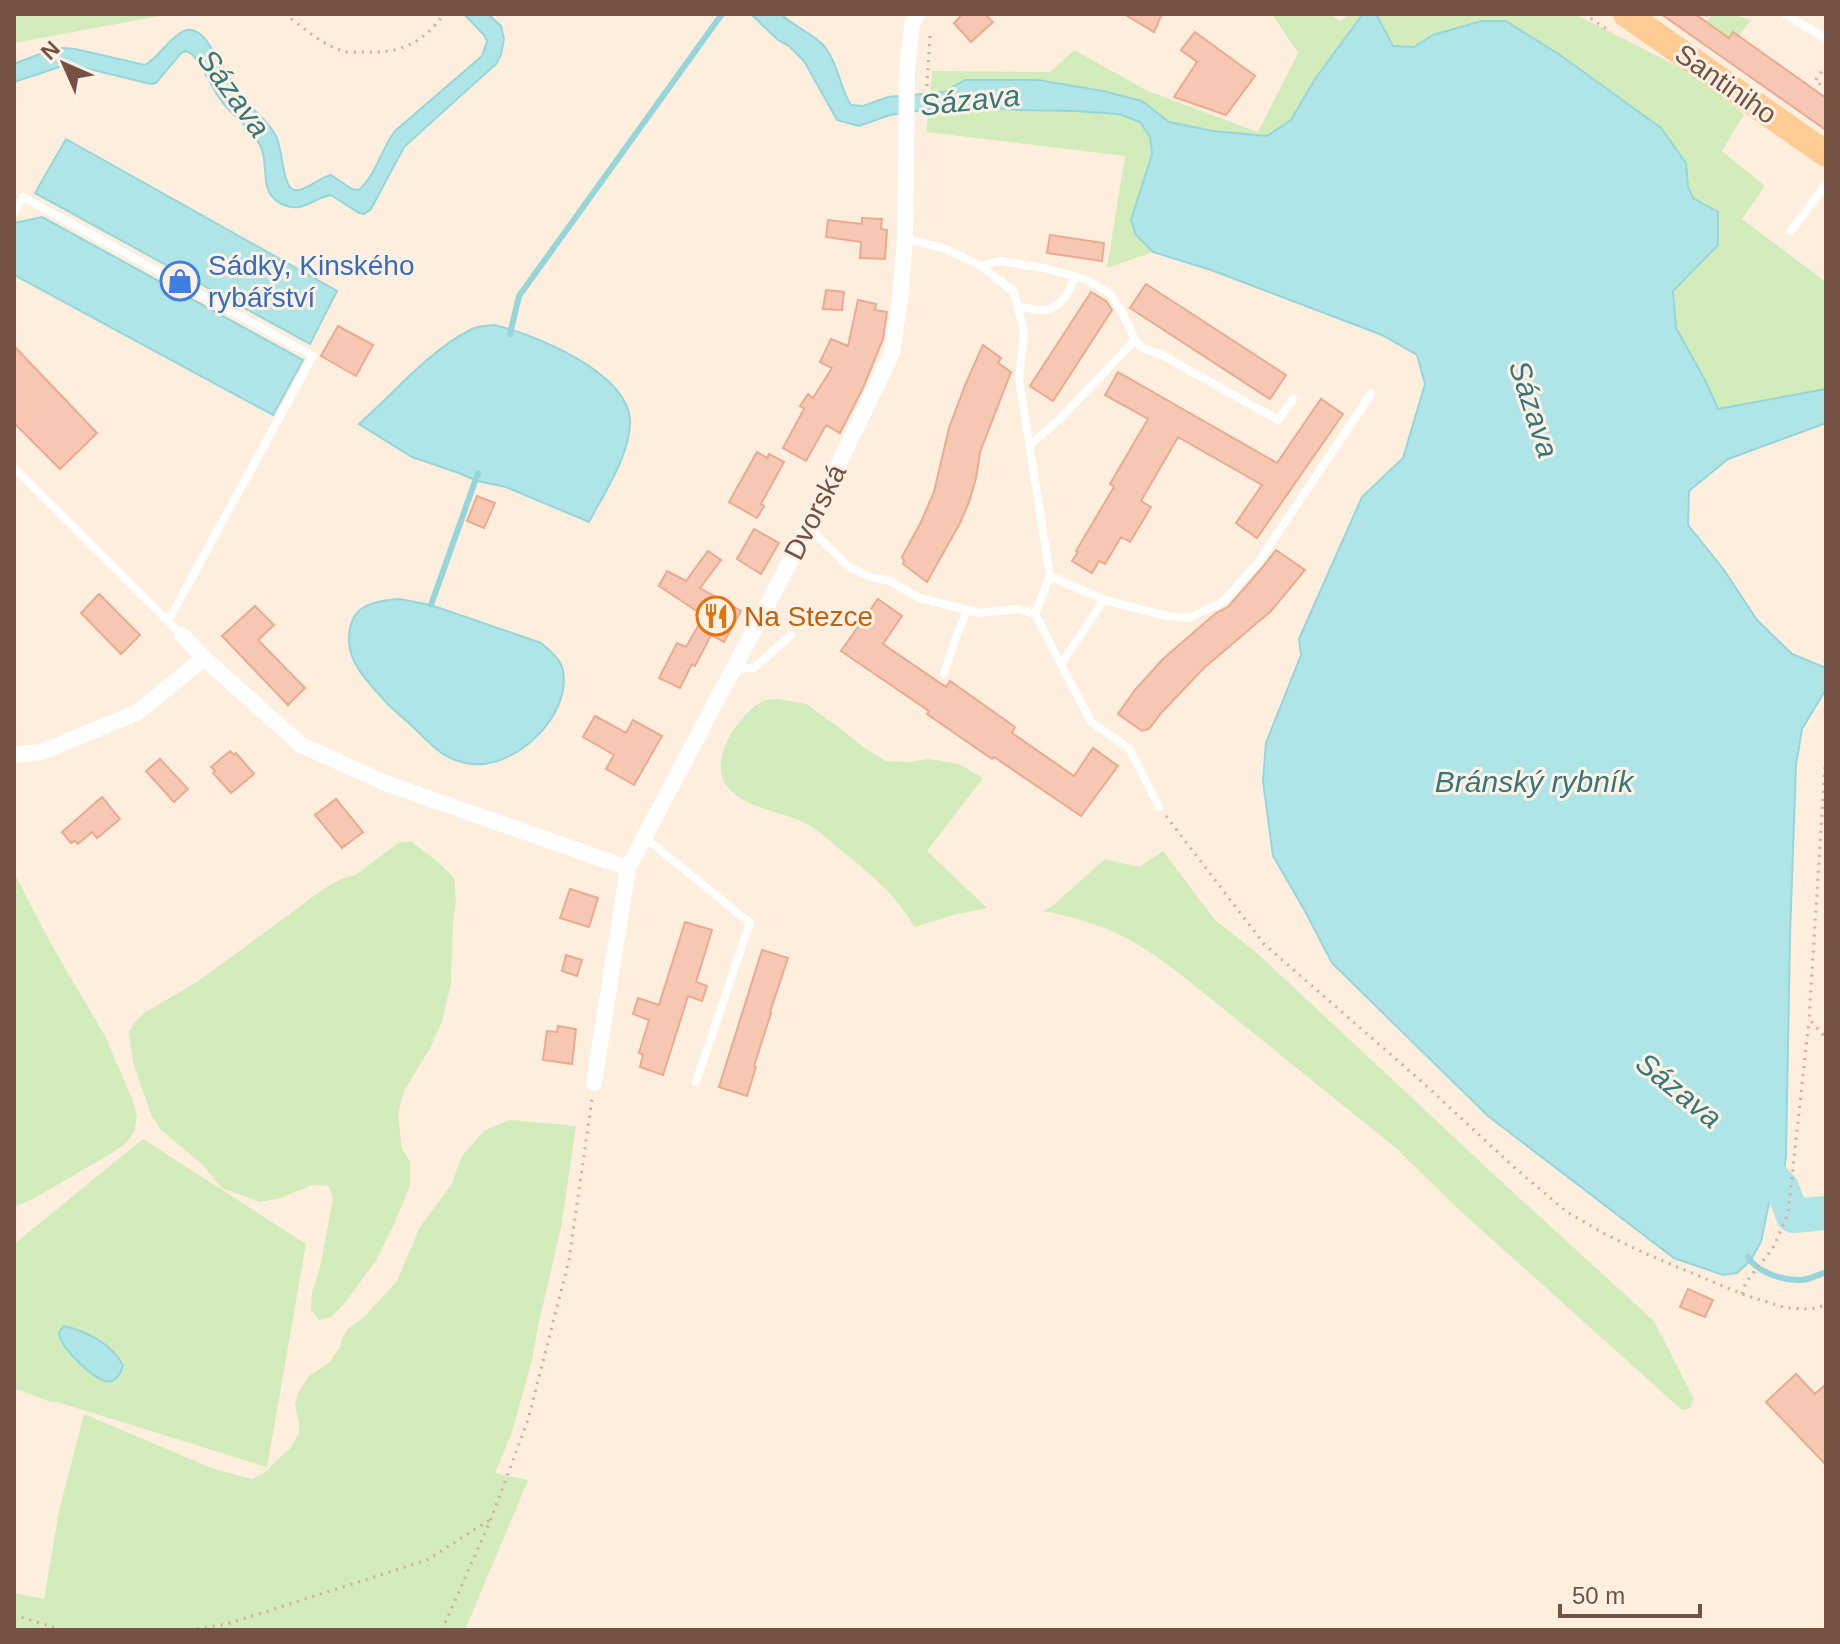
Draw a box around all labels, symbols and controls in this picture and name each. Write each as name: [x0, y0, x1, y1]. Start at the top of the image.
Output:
north arrow: [24, 24, 104, 104]
text: N: [36, 36, 65, 65]
street label: Santiniho: [1669, 38, 1783, 130]
water label: Sázava: [191, 43, 277, 143]
water label: Sázava: [919, 78, 1021, 122]
place label: Sádky, Kinského rybářství: [208, 250, 415, 313]
shop icon: Sádky, Kinského rybářství: [159, 260, 201, 302]
water label: Sázava: [1503, 356, 1565, 462]
street label: Dvorská: [778, 459, 852, 565]
restaurant icon: Na Stezce: [695, 595, 737, 637]
place label: Na Stezce: [744, 601, 873, 632]
water label: Bránský rybník: [1435, 765, 1635, 798]
water label: Sázava: [1630, 1046, 1728, 1134]
scale bar: [1560, 1568, 1700, 1618]
text: 50 m: [1572, 1582, 1625, 1609]

